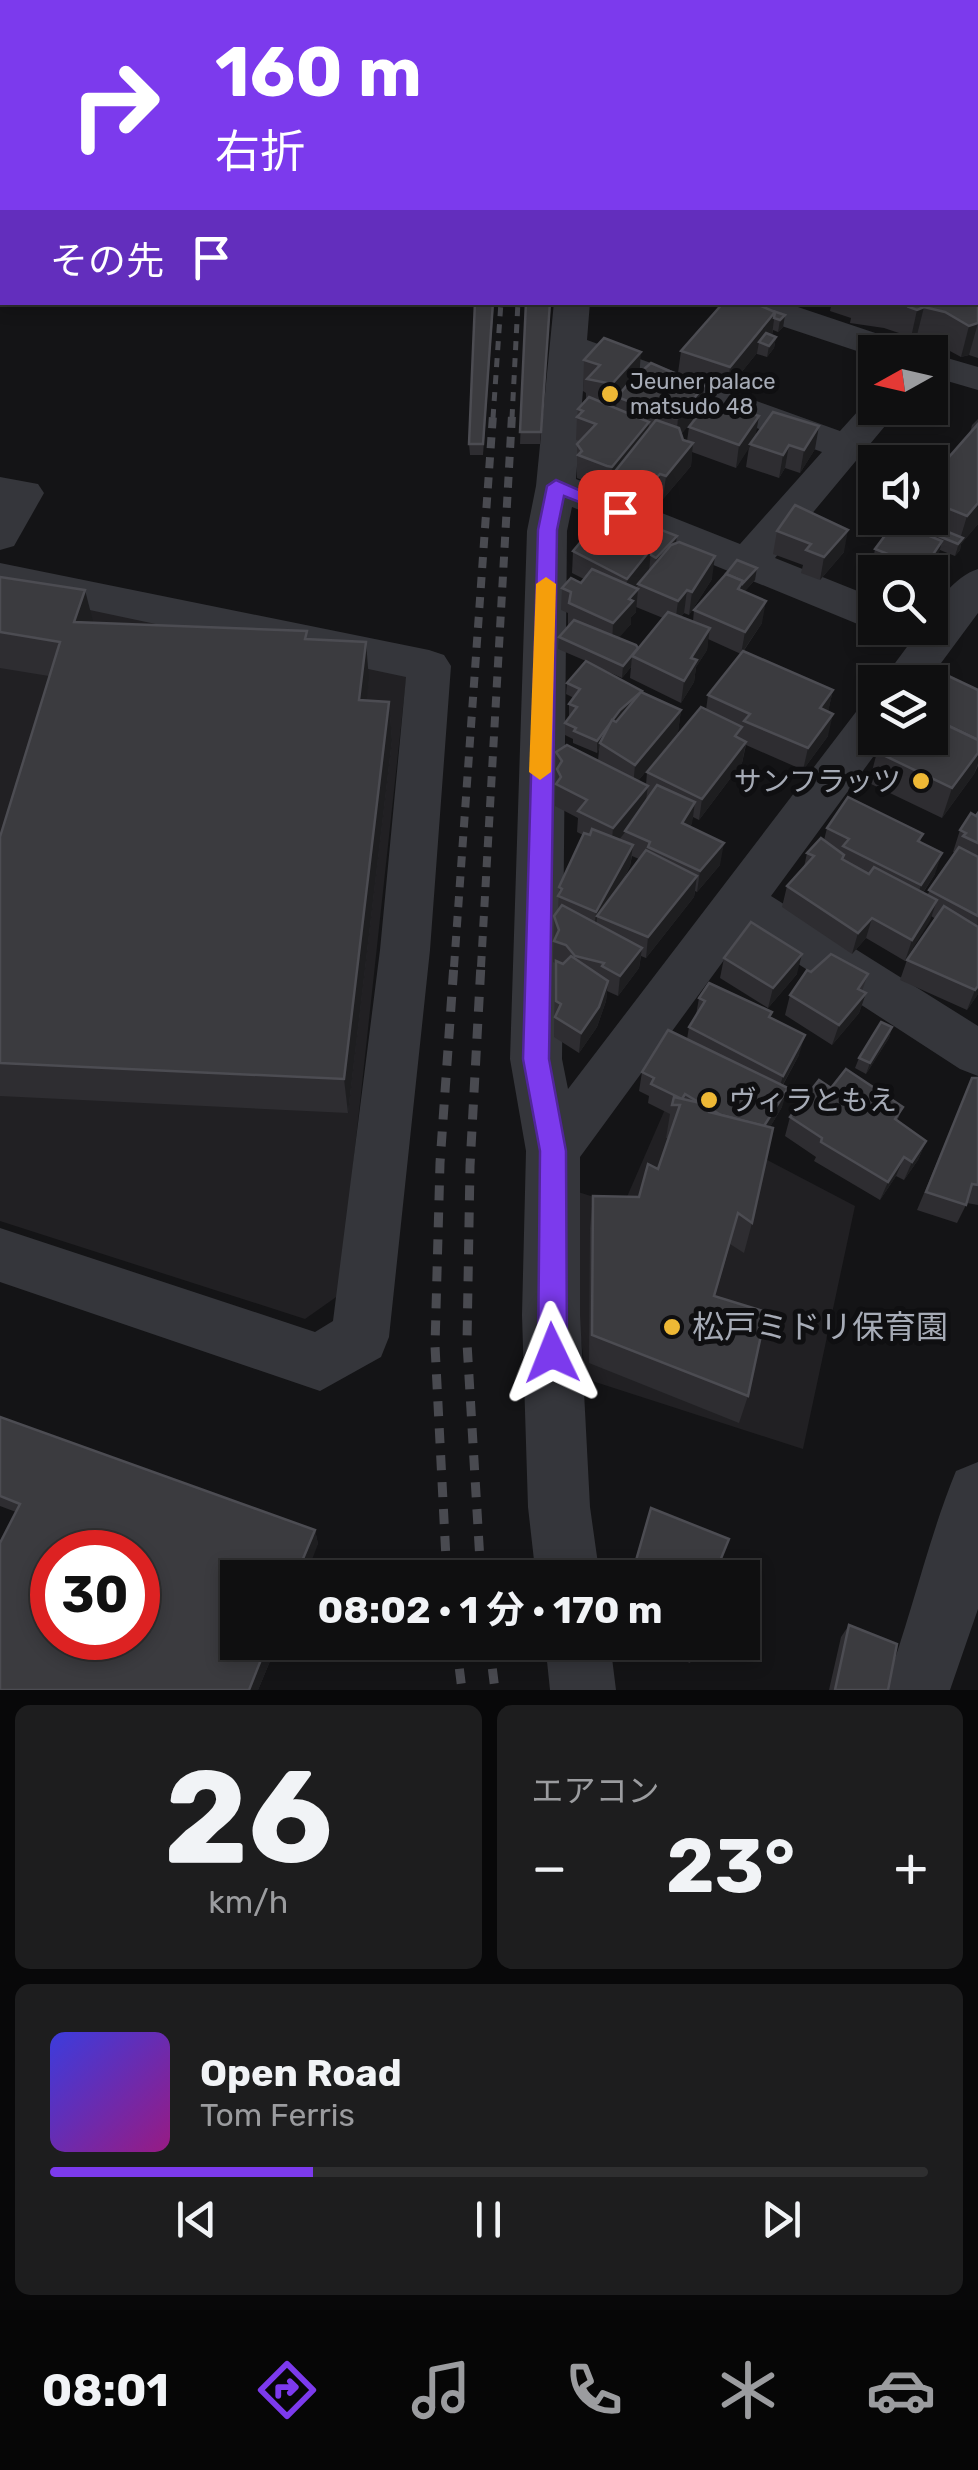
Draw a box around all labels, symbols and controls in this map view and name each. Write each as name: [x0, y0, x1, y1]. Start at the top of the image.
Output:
text: 160 m: [215, 31, 422, 114]
icon: right: [50, 40, 180, 170]
text: 右折: [215, 125, 305, 178]
icon: arrive: [184, 230, 239, 285]
text: その先: [50, 238, 164, 284]
north arrow: [858, 335, 948, 425]
map controls: [858, 335, 948, 755]
place label: Jeuner palace matsudo 48: [630, 368, 776, 420]
marker: Jeuner palace matsudo 48: [599, 383, 621, 405]
button: sound: [858, 445, 948, 535]
pin: [578, 470, 663, 555]
icon: arrive: [593, 485, 648, 540]
button: search: [858, 555, 948, 645]
button: layers: [858, 665, 948, 755]
place label: サンフラッツ: [734, 765, 901, 798]
marker: サンフラッツ: [910, 770, 932, 792]
place label: ヴィラともえ: [729, 1084, 897, 1117]
marker: ヴィラともえ: [698, 1089, 720, 1111]
position arrow: [500, 1301, 604, 1405]
place label: 松戸ミドリ保育園: [692, 1308, 948, 1346]
marker: 松戸ミドリ保育園: [661, 1316, 683, 1338]
speed limit sign: 30: [30, 1530, 160, 1660]
text: 08:02 · 1 分 · 170 m: [317, 1587, 663, 1633]
text: 26: [164, 1740, 333, 1895]
text: エアコン: [532, 1772, 660, 1810]
text: 23°: [666, 1822, 795, 1911]
text: −: [532, 1835, 567, 1900]
text: +: [894, 1835, 928, 1900]
text: km/h: [208, 1883, 288, 1921]
text: Open Road: [200, 2050, 402, 2096]
text: Tom Ferris: [200, 2096, 355, 2134]
icon: previous: [169, 2192, 224, 2247]
icon: pause: [461, 2192, 516, 2247]
icon: next: [754, 2192, 809, 2247]
icon: directions: [252, 2355, 322, 2425]
icon: music: [406, 2355, 476, 2425]
icon: phone: [559, 2355, 629, 2425]
icon: climate: [713, 2355, 783, 2425]
icon: car: [866, 2355, 936, 2425]
text: 08:01: [42, 2364, 169, 2417]

